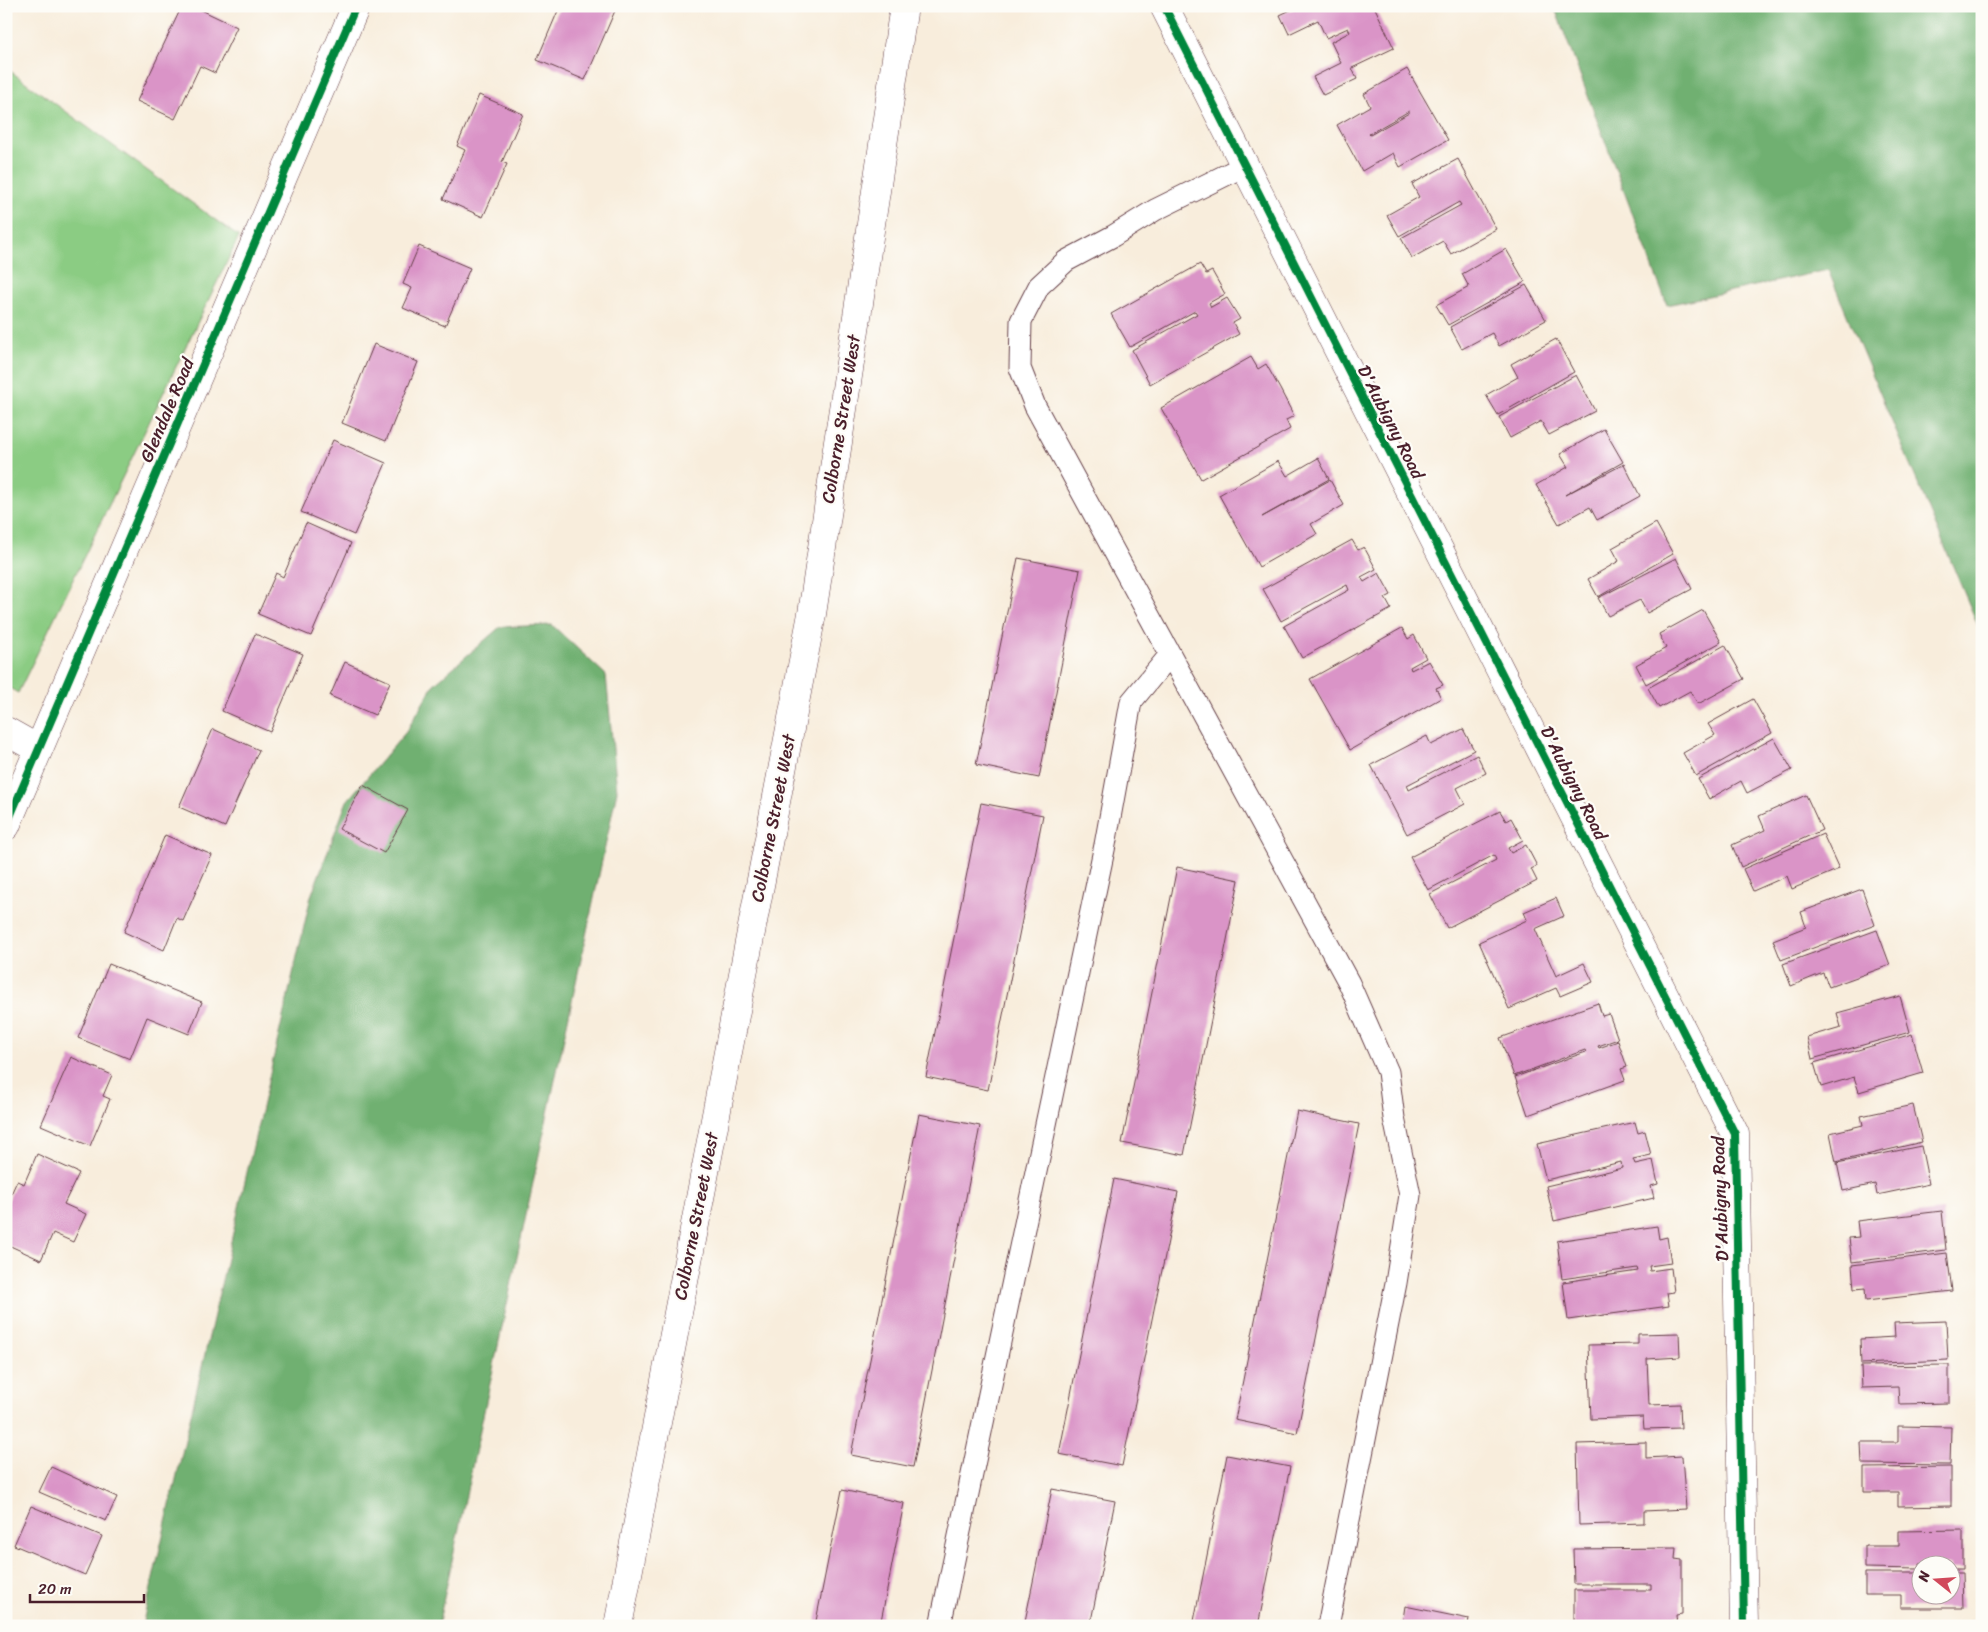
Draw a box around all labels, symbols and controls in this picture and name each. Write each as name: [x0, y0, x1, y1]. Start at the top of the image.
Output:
street label: Colborne Street West: [812, 332, 870, 506]
street label: Glendale Road: [131, 351, 204, 467]
street label: D'Aubigny Road: [1348, 359, 1434, 486]
street label: D'Aubigny Road: [1531, 720, 1617, 847]
street label: Colborne Street West: [741, 731, 805, 905]
street label: Colborne Street West: [664, 1129, 728, 1303]
street label: D'Aubigny Road: [1702, 1134, 1738, 1262]
north arrow: [1910, 1554, 1960, 1604]
text: N: [1910, 1568, 1938, 1586]
scale bar: [30, 1572, 144, 1604]
text: 20 m: [38, 1576, 72, 1602]

